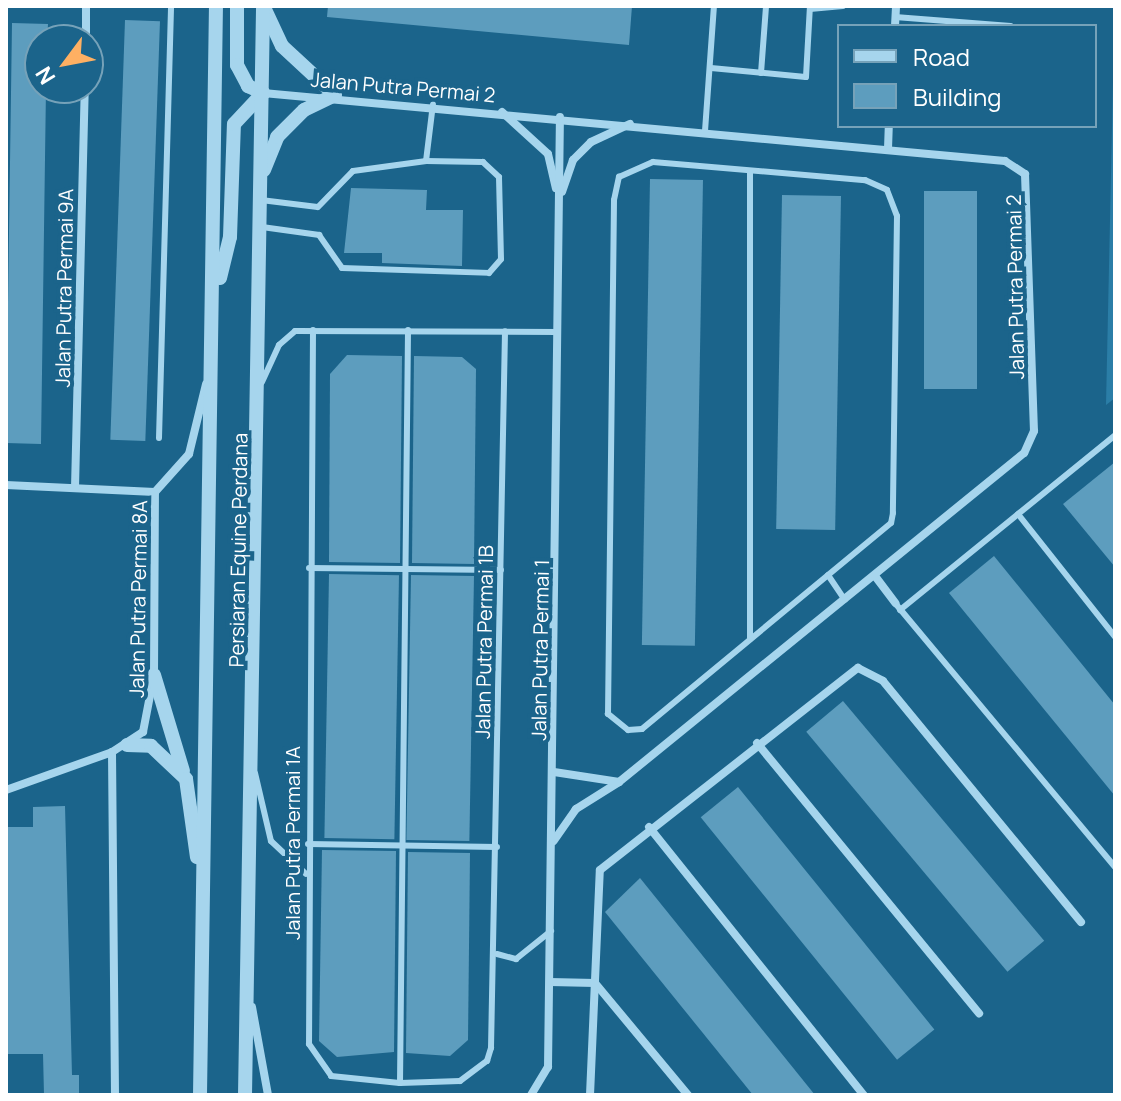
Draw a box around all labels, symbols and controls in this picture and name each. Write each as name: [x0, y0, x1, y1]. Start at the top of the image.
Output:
north arrow: [24, 24, 104, 104]
legend: [837, 24, 1097, 128]
text: Road: [913, 40, 970, 73]
text: N: [28, 61, 62, 90]
street label: Jalan Putra Permai 2: [310, 67, 496, 107]
text: Building: [913, 80, 1001, 113]
street label: Jalan Putra Permai 9A: [50, 188, 78, 388]
street label: Jalan Putra Permai 2: [1001, 194, 1029, 380]
street label: Persiaran Equine Perdana: [224, 433, 252, 667]
street label: Jalan Putra Permai 8A: [124, 500, 152, 698]
street label: Jalan Putra Permai 1B: [470, 545, 498, 739]
street label: Jalan Putra Permai 1: [526, 559, 554, 741]
street label: Jalan Putra Permai 1A: [280, 746, 304, 940]

